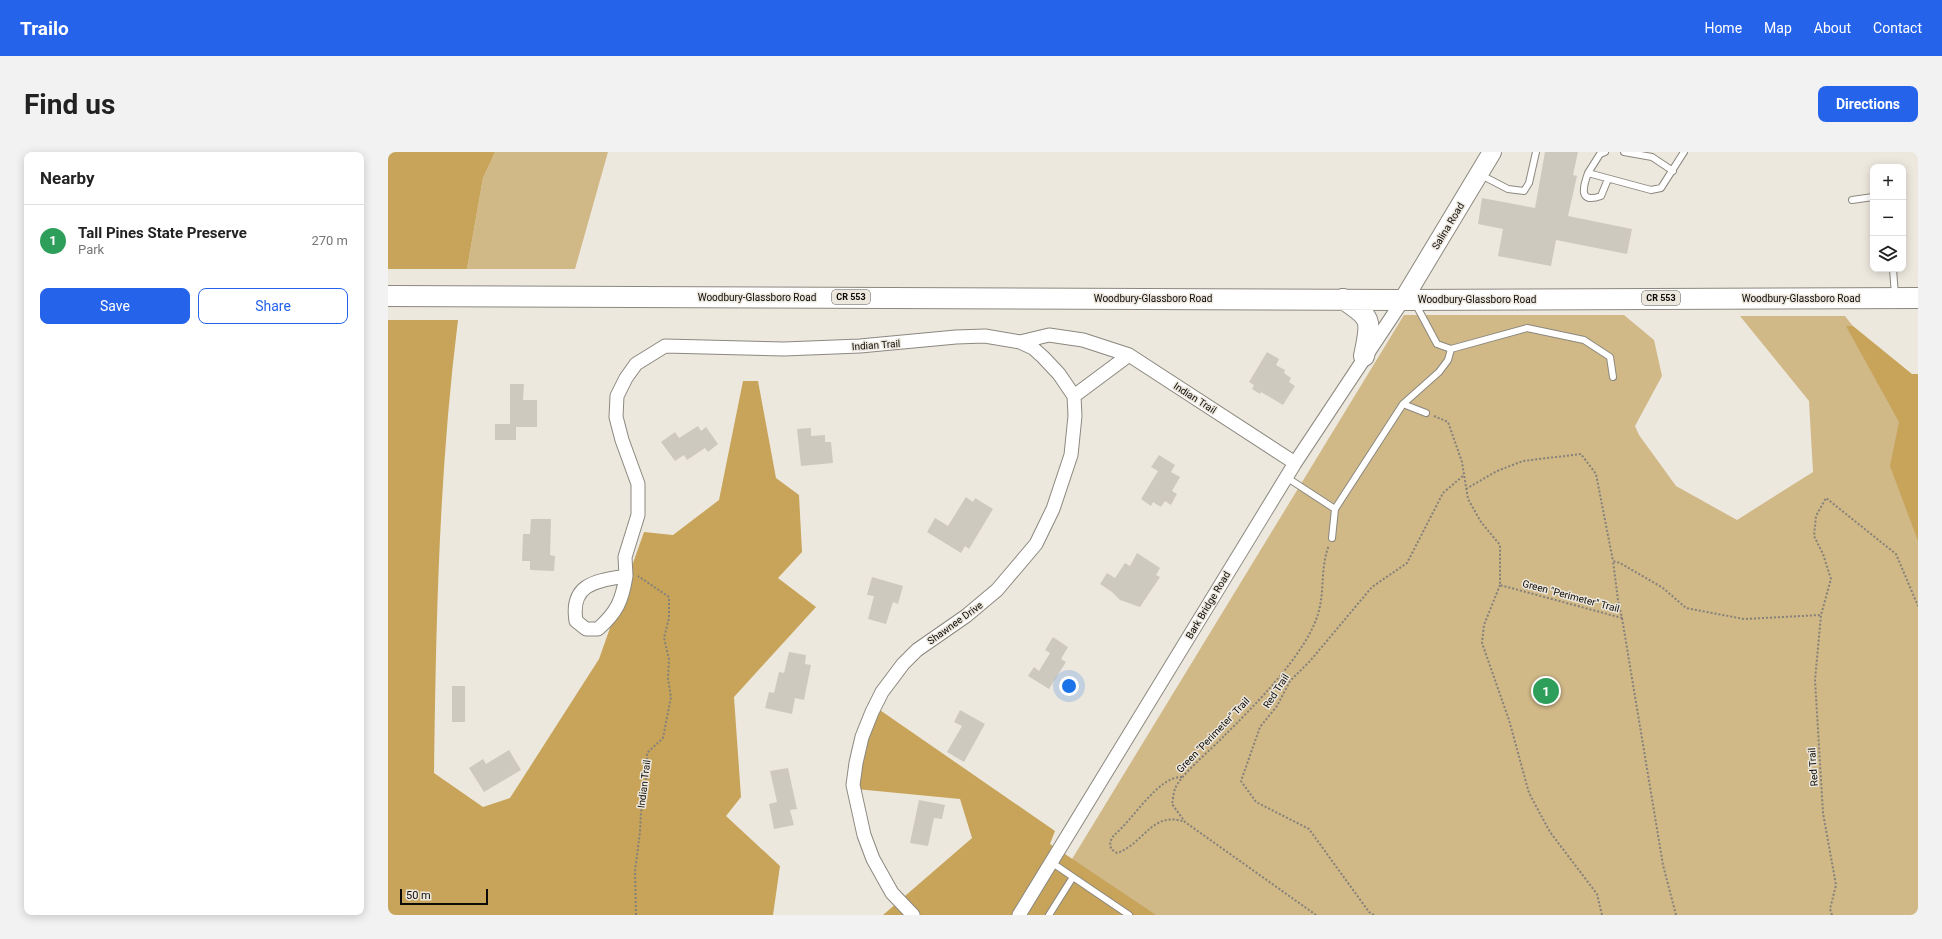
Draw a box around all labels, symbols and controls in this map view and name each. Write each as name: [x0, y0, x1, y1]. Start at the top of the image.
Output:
text: Trailo: [20, 17, 69, 40]
text: Home: [1704, 20, 1742, 36]
text: Map: [1764, 20, 1792, 36]
text: About: [1814, 20, 1851, 36]
text: Contact: [1873, 20, 1922, 36]
button: Directions: [1818, 86, 1918, 122]
text: Find us: [24, 88, 115, 121]
map controls: [1870, 164, 1906, 272]
button: +: [1870, 164, 1906, 200]
text: Nearby: [40, 168, 95, 188]
button: −: [1870, 200, 1906, 236]
street label: Salina Road: [1430, 201, 1466, 251]
text: Tall Pines State Preserve: [78, 224, 247, 242]
text: 1: [49, 233, 57, 248]
text: 270 m: [311, 233, 348, 248]
button: layers: [1870, 236, 1906, 272]
text: Park: [78, 242, 104, 257]
button: Save: [40, 288, 190, 324]
button: Share: [198, 288, 348, 324]
road number: CR 553: [832, 290, 870, 304]
road number: CR 553: [1642, 291, 1680, 305]
street label: Woodbury-Glassboro Road: [698, 292, 816, 303]
street label: Woodbury-Glassboro Road: [1094, 293, 1212, 304]
street label: Woodbury-Glassboro Road: [1742, 293, 1860, 304]
street label: Woodbury-Glassboro Road: [1418, 294, 1536, 305]
street label: Indian Trail: [851, 338, 901, 352]
street label: Indian Trail: [1172, 380, 1218, 416]
street label: Bark Bridge Road: [1184, 569, 1232, 641]
street label: Green "Perimeter" Trail: [1521, 578, 1621, 614]
street label: Shawnee Drive: [925, 599, 985, 647]
street label: Red Trail: [1261, 672, 1291, 710]
your location: [1059, 676, 1079, 696]
pin: 1: [1533, 676, 1559, 706]
street label: Green "Perimeter" Trail: [1174, 695, 1252, 775]
street label: Red Trail: [1806, 747, 1820, 787]
street label: Indian Trail: [636, 759, 652, 809]
scale bar: [400, 887, 488, 906]
text: 50 m: [406, 889, 431, 902]

